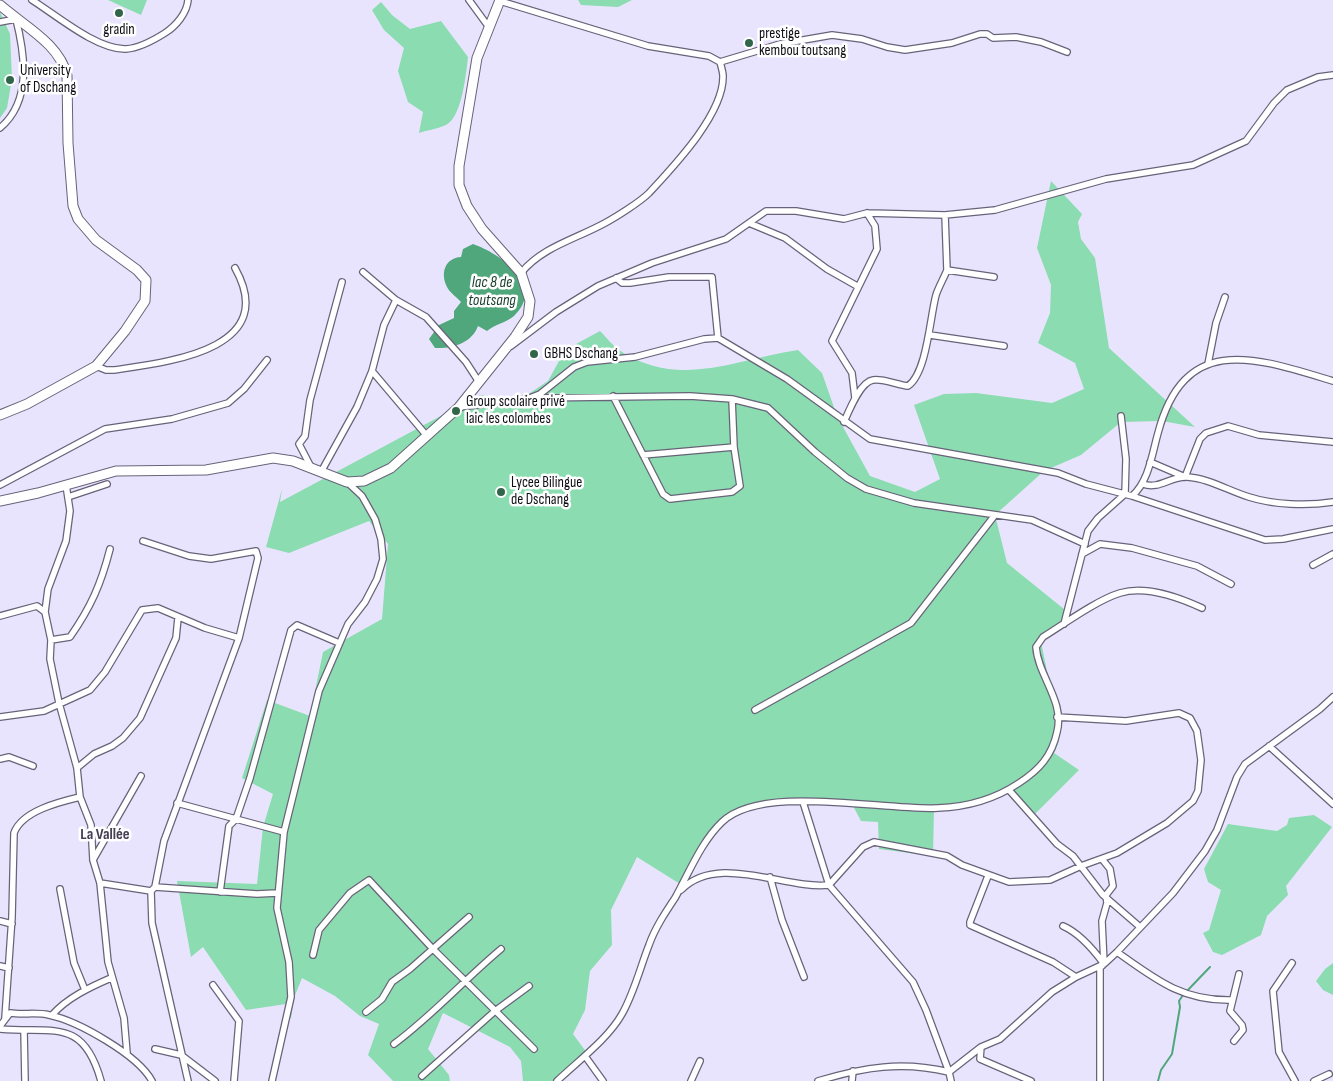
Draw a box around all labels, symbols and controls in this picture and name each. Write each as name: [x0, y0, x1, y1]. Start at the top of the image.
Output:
marker: gradin: [113, 7, 125, 19]
place label: gradin: [103, 21, 135, 39]
place label: prestige kembou toutsang: [759, 25, 846, 60]
marker: prestige kembou toutsang: [743, 37, 755, 49]
place label: University of Dschang: [20, 62, 76, 97]
marker: University of Dschang: [4, 74, 16, 86]
water label: lac 8 de toutsang: [468, 273, 516, 311]
place label: GBHS Dschang: [544, 345, 618, 363]
marker: GBHS Dschang: [528, 348, 540, 360]
place label: Group scolaire privé laic les colombes: [466, 393, 565, 428]
marker: Group scolaire privé laic les colombes: [450, 405, 462, 417]
place label: Lycee Bilingue de Dschang: [511, 474, 582, 509]
marker: Lycee Bilingue de Dschang: [495, 486, 507, 498]
district label: La Vallée: [80, 825, 130, 845]

